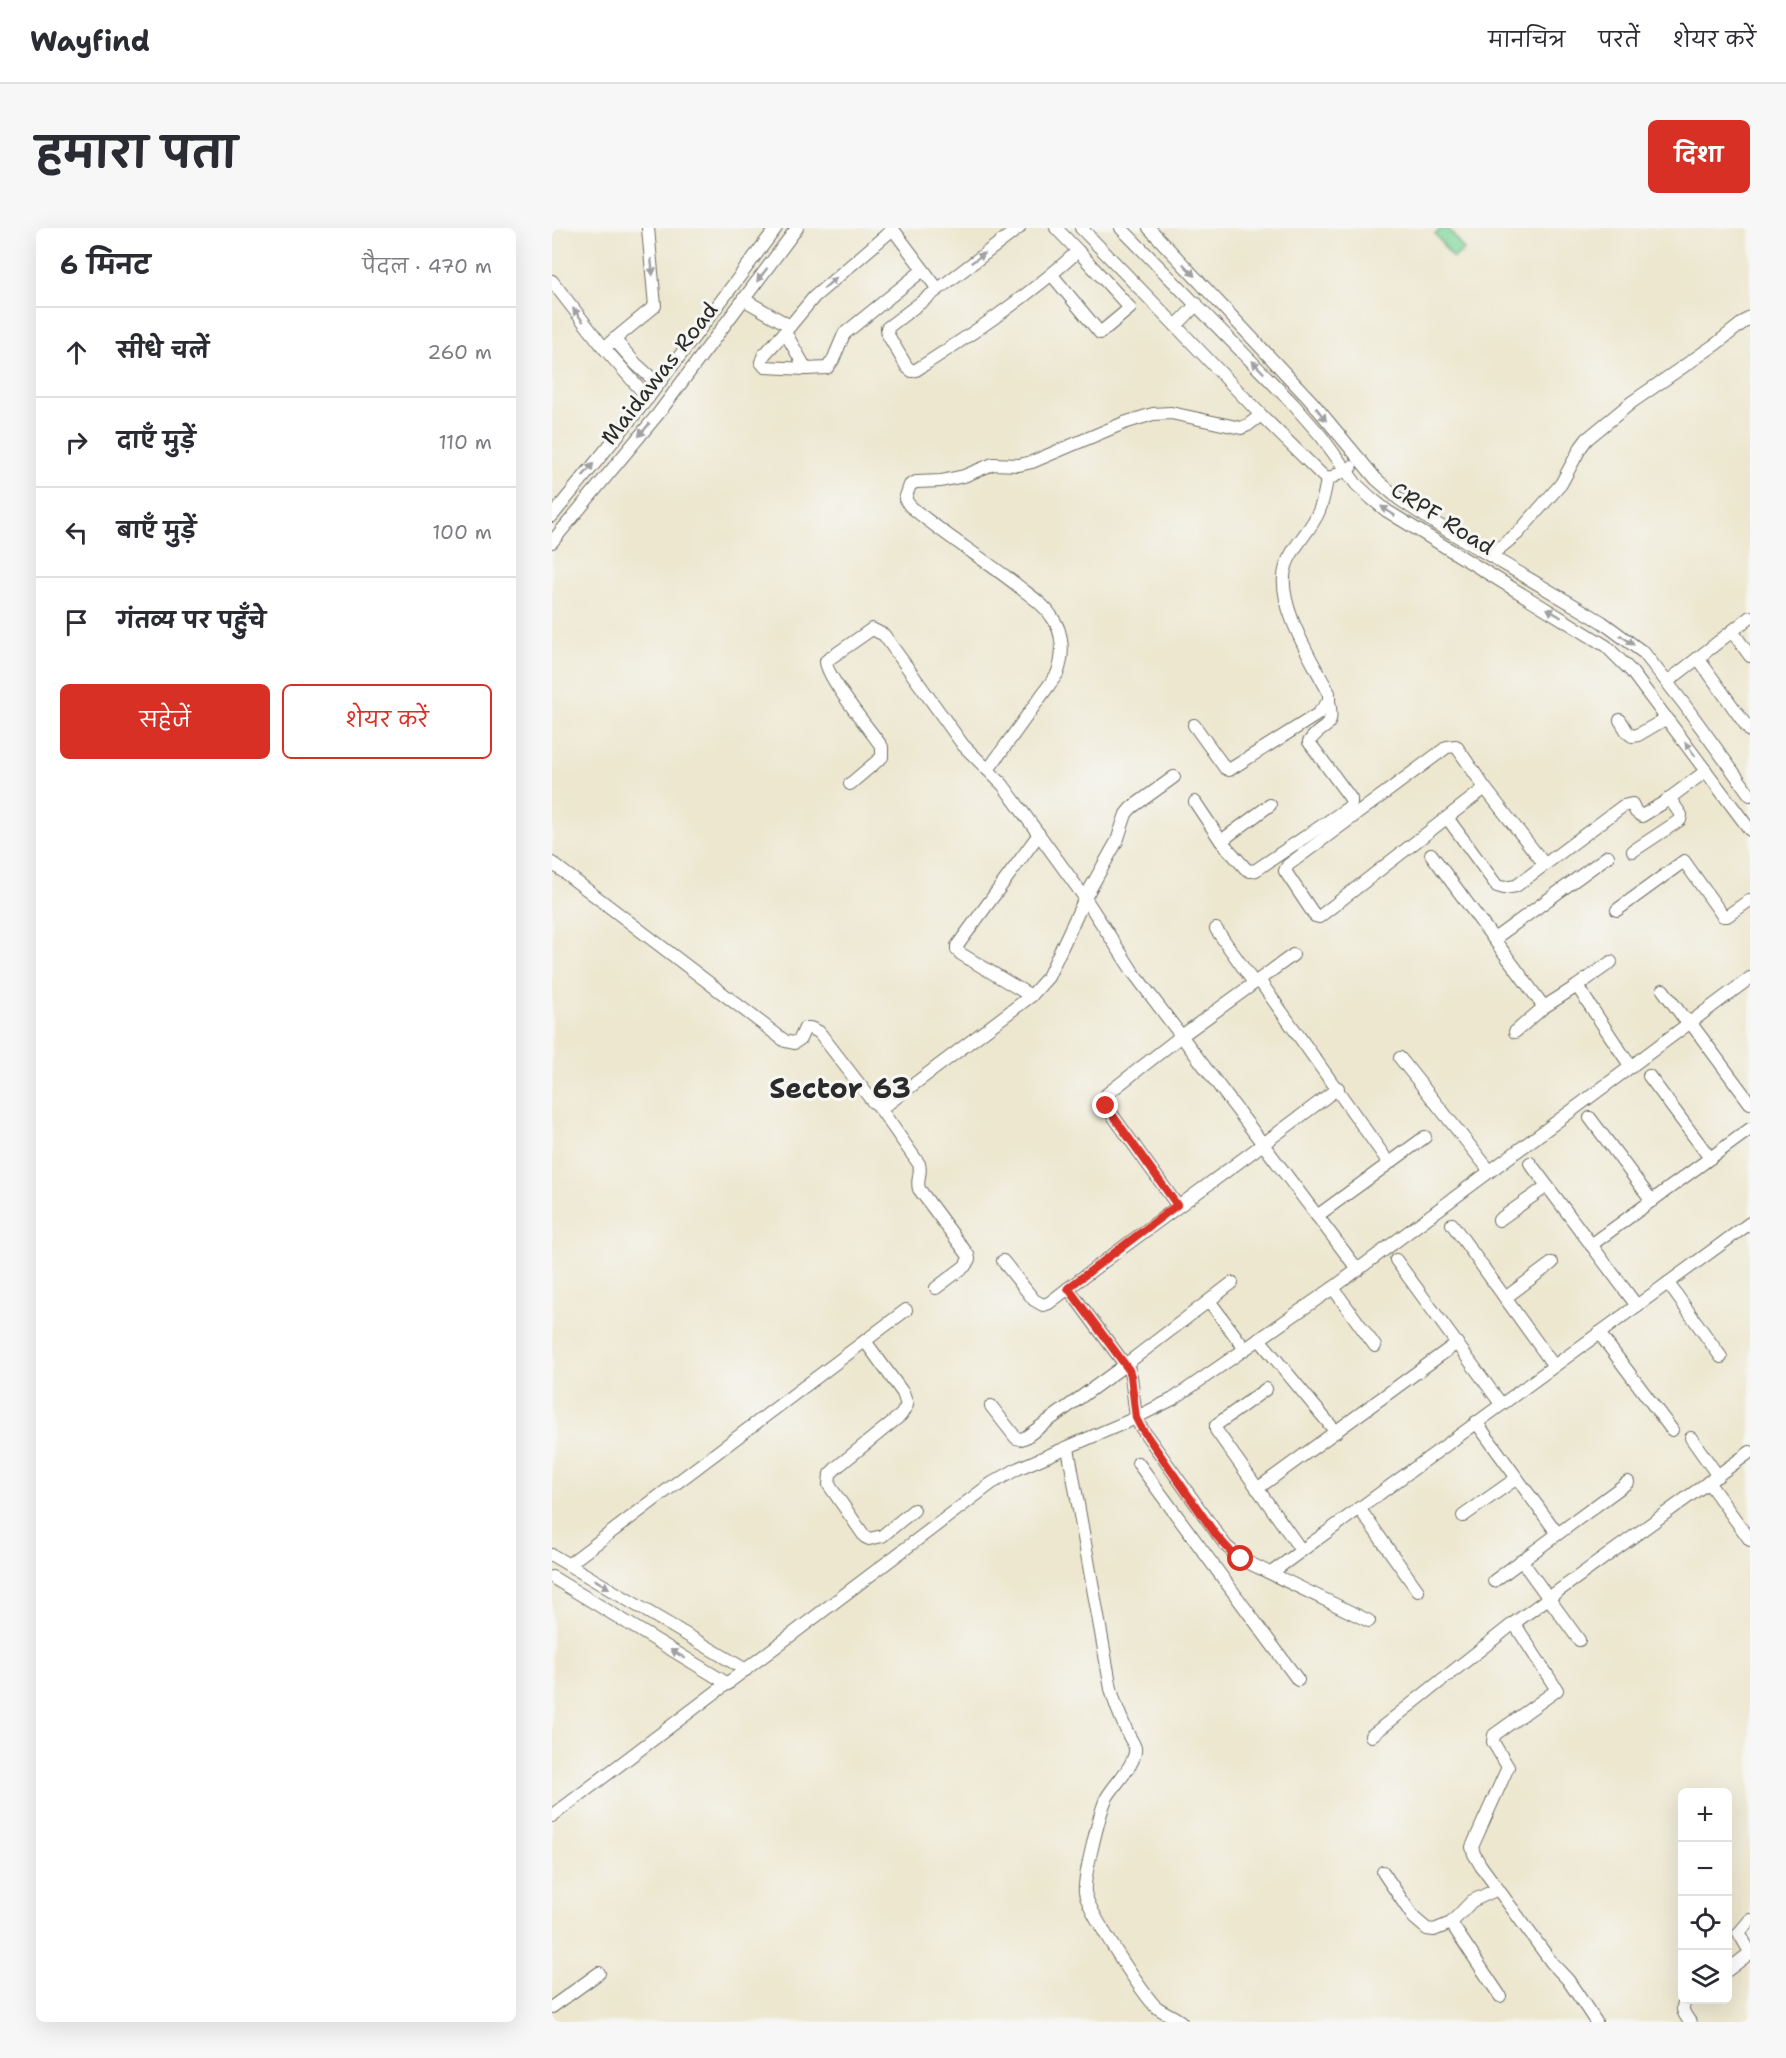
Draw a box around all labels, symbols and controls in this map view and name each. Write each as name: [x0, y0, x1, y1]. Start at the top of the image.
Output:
text: Wayfind: [30, 22, 150, 60]
text: मानचित्र: [1488, 26, 1565, 54]
text: परतें: [1598, 26, 1640, 54]
text: शेयर करें: [1673, 26, 1756, 54]
button: दिशा: [1648, 120, 1750, 193]
text: हमारा पता: [36, 124, 237, 180]
text: 6 मिनट: [60, 247, 150, 282]
one-way arrow: [970, 252, 986, 264]
text: पैदल · 470 m: [362, 253, 492, 279]
one-way arrow: [647, 258, 657, 277]
one-way arrow: [1182, 263, 1196, 278]
one-way arrow: [756, 267, 768, 282]
one-way arrow: [822, 277, 837, 290]
street label: Maidawas Road: [594, 296, 724, 451]
one-way arrow: [572, 307, 584, 322]
icon: ahead: [60, 336, 93, 369]
text: सीधे चलें: [117, 336, 209, 365]
text: 260 m: [427, 339, 492, 365]
one-way arrow: [1251, 361, 1265, 375]
one-way arrow: [1315, 406, 1327, 421]
one-way arrow: [638, 422, 651, 437]
icon: right: [60, 426, 93, 459]
text: दाएँ मुड़ें: [117, 426, 196, 455]
text: 110 m: [438, 429, 492, 455]
one-way arrow: [582, 462, 595, 478]
street label: CRPF Road: [1385, 475, 1500, 562]
one-way arrow: [1381, 505, 1397, 517]
icon: left: [60, 516, 93, 549]
text: बाएँ मुड़ें: [117, 516, 196, 545]
text: 100 m: [432, 519, 492, 545]
icon: arrive: [60, 606, 93, 639]
text: गंतव्य पर पहुँचे: [117, 606, 266, 635]
one-way arrow: [1546, 608, 1562, 619]
one-way arrow: [1619, 634, 1635, 646]
button: सहेजें: [60, 684, 270, 759]
button: शेयर करें: [282, 684, 492, 759]
one-way arrow: [1684, 742, 1696, 758]
district label: Sector 63: [769, 1069, 911, 1107]
route end: [1092, 1092, 1118, 1118]
route start: [1227, 1545, 1253, 1571]
one-way arrow: [594, 1579, 610, 1590]
one-way arrow: [670, 1648, 686, 1659]
map controls: [1678, 1788, 1732, 2004]
button: +: [1678, 1788, 1732, 1842]
button: −: [1678, 1842, 1732, 1896]
button: locate: [1678, 1896, 1732, 1950]
button: layers: [1678, 1950, 1732, 2004]

